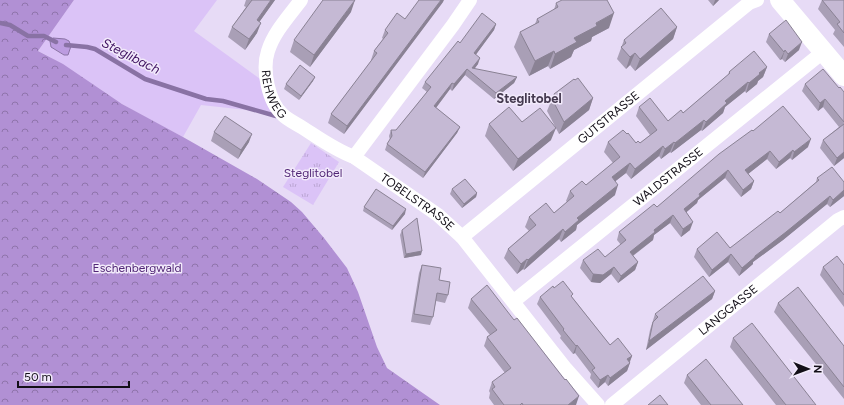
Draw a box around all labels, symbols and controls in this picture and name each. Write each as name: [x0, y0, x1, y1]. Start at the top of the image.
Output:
water label: Steglibach: [99, 35, 163, 77]
street label: REHWEG: [259, 69, 289, 122]
street label: GUTSTRASSE: [575, 88, 642, 147]
district label: Steglitobel: [496, 91, 562, 106]
street label: WALDSTRASSE: [631, 145, 706, 209]
park label: Steglitobel: [284, 166, 342, 180]
street label: TOBELSTRASSE: [378, 170, 457, 233]
park label: Eschenbergwald: [93, 261, 181, 275]
street label: LANGGASSE: [696, 282, 760, 338]
north arrow: [788, 349, 828, 389]
scale bar: [18, 363, 129, 389]
text: N: [811, 365, 824, 374]
text: 50 m: [24, 370, 52, 384]

